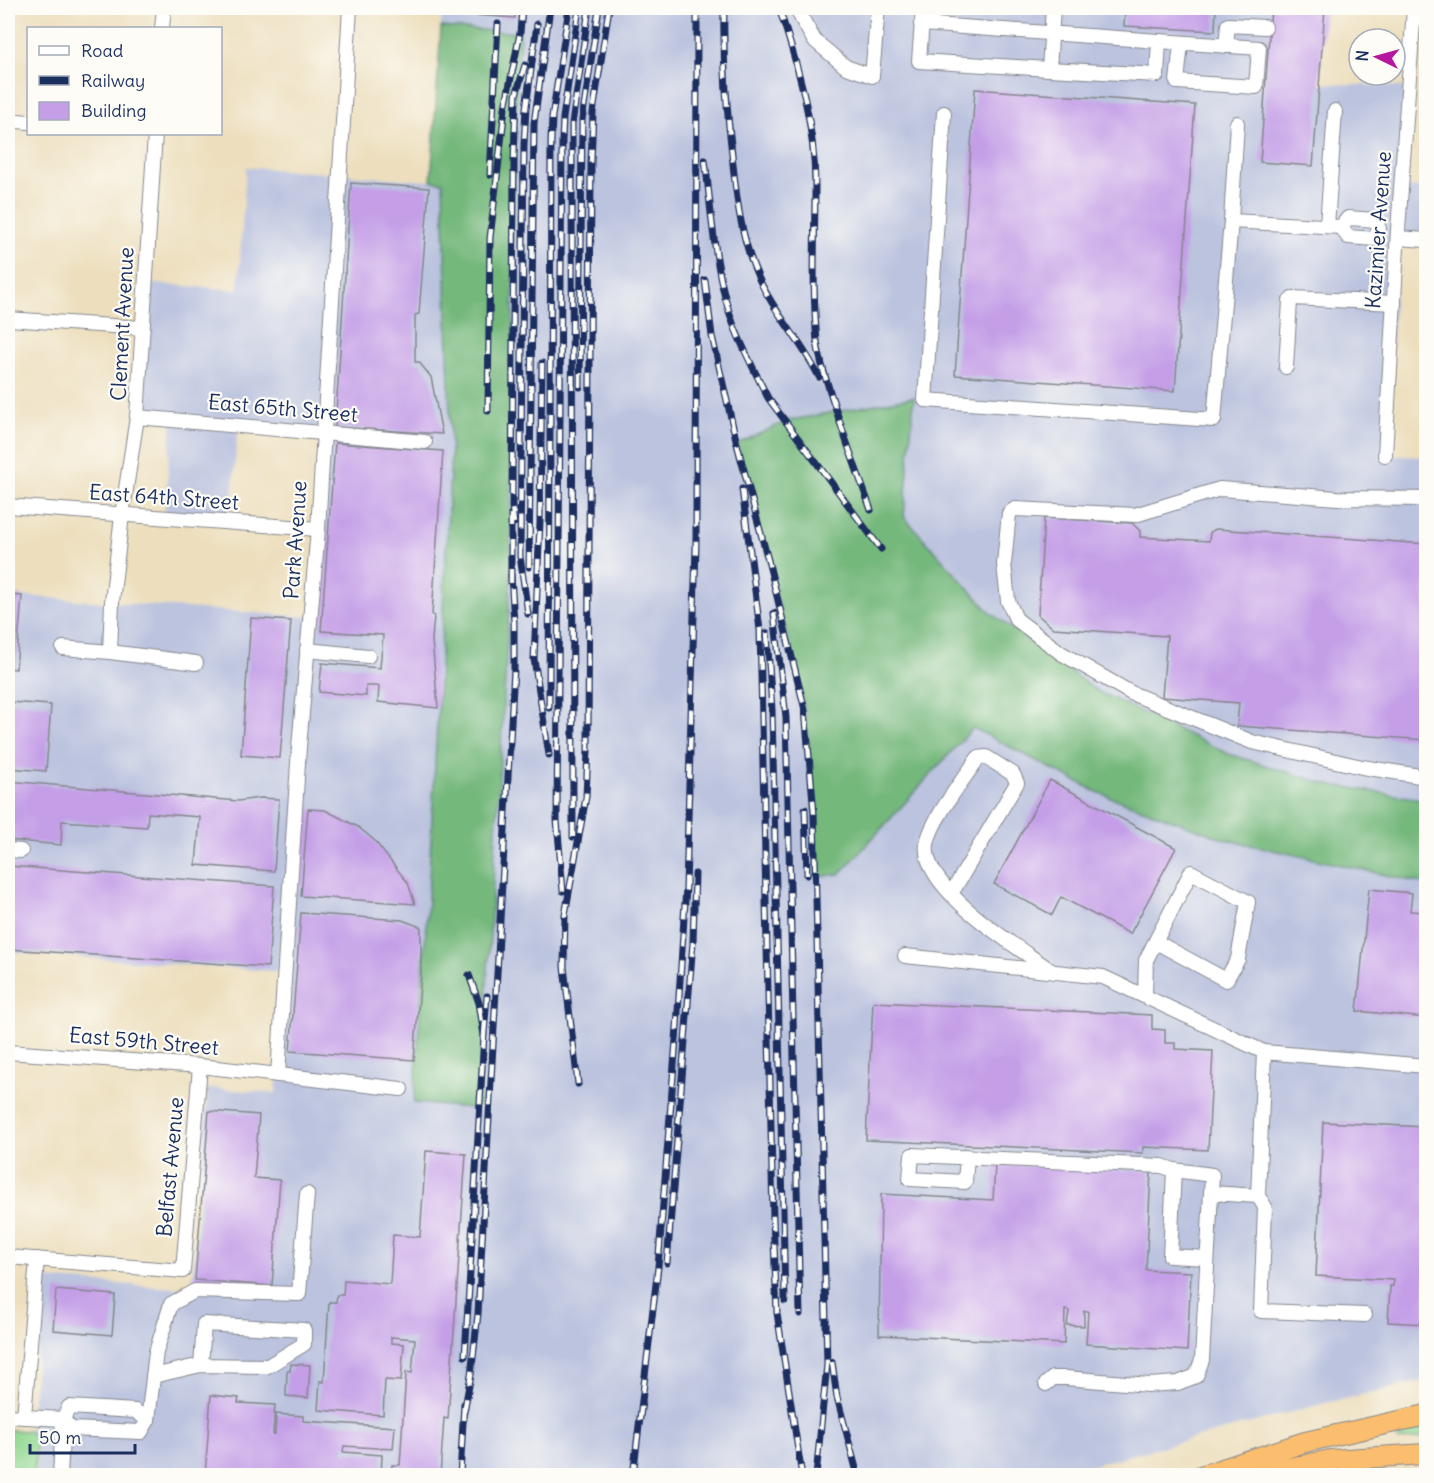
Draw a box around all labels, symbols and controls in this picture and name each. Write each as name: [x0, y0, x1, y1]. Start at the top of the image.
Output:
legend: [27, 27, 222, 135]
north arrow: [1347, 27, 1407, 87]
text: Road: [81, 39, 124, 62]
text: N: [1352, 49, 1373, 62]
text: Railway: [81, 69, 145, 92]
text: Building: [81, 99, 146, 122]
street label: Kazimier Avenue: [1359, 150, 1397, 310]
street label: Clement Avenue: [104, 246, 140, 402]
street label: East 65th Street: [207, 388, 359, 428]
street label: East 64th Street: [88, 478, 240, 516]
street label: Park Avenue: [277, 480, 313, 600]
street label: East 59th Street: [68, 1021, 220, 1061]
street label: Belfast Avenue: [150, 1096, 190, 1238]
scale bar: [30, 1417, 135, 1455]
text: 50 m: [39, 1426, 81, 1449]

